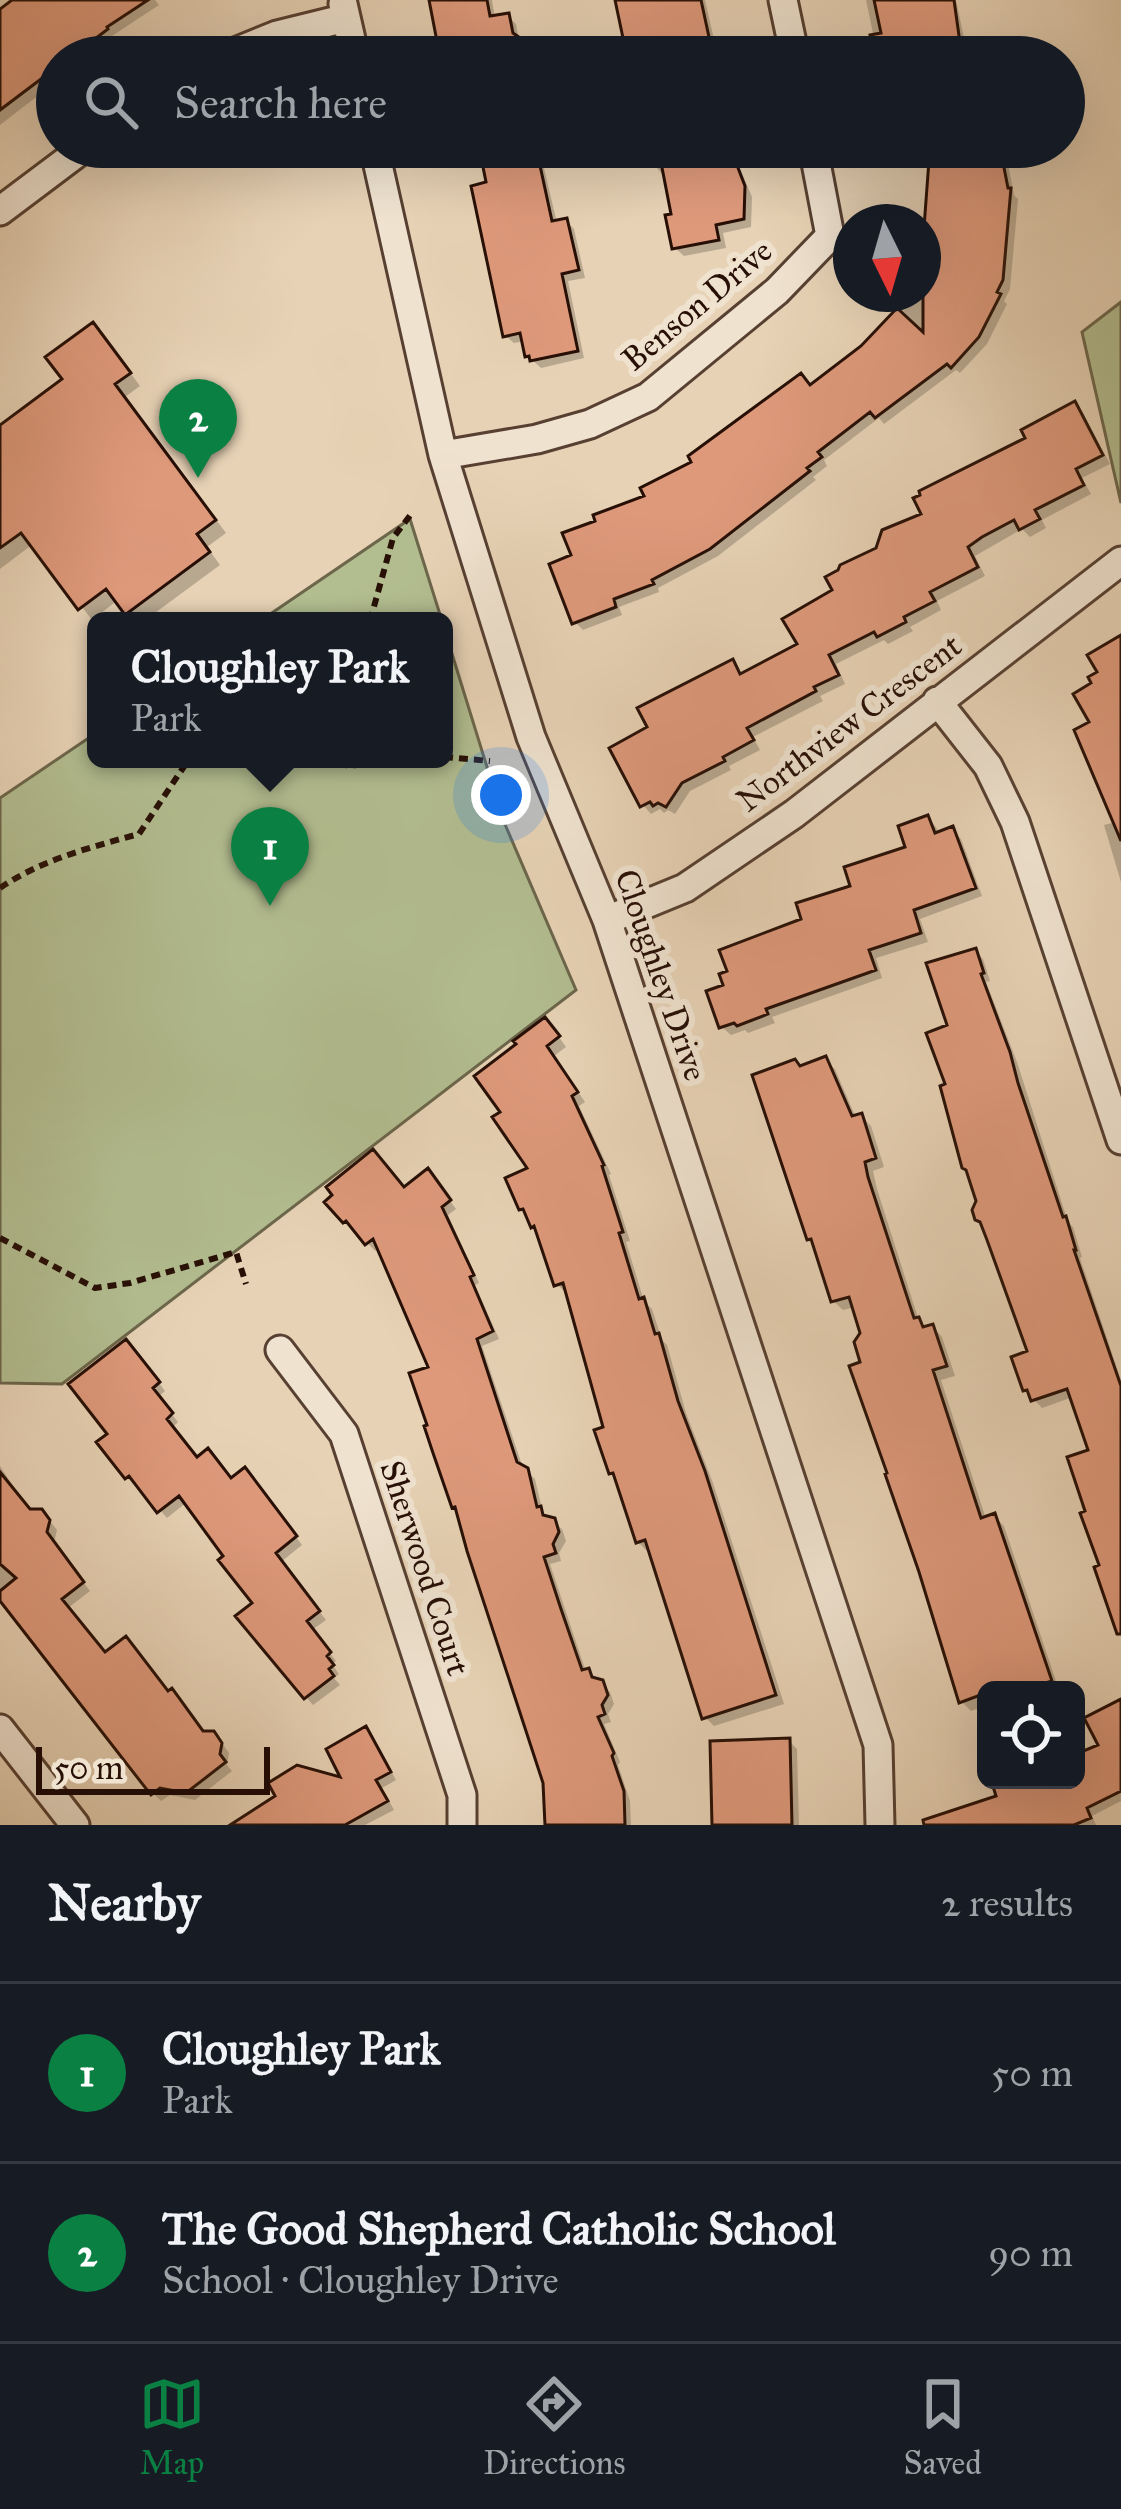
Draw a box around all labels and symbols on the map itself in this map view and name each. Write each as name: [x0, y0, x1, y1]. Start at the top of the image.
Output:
north arrow: [833, 204, 941, 312]
street label: Benson Drive: [614, 231, 780, 379]
pin: 2: [159, 379, 237, 478]
street label: Northview Crescent: [729, 625, 969, 821]
your location: [471, 765, 531, 825]
pin: 1: [231, 807, 309, 906]
street label: Cloughley Drive: [606, 864, 716, 1086]
street label: Sherwood Court: [371, 1456, 479, 1681]
scale bar: [36, 1741, 270, 1794]

